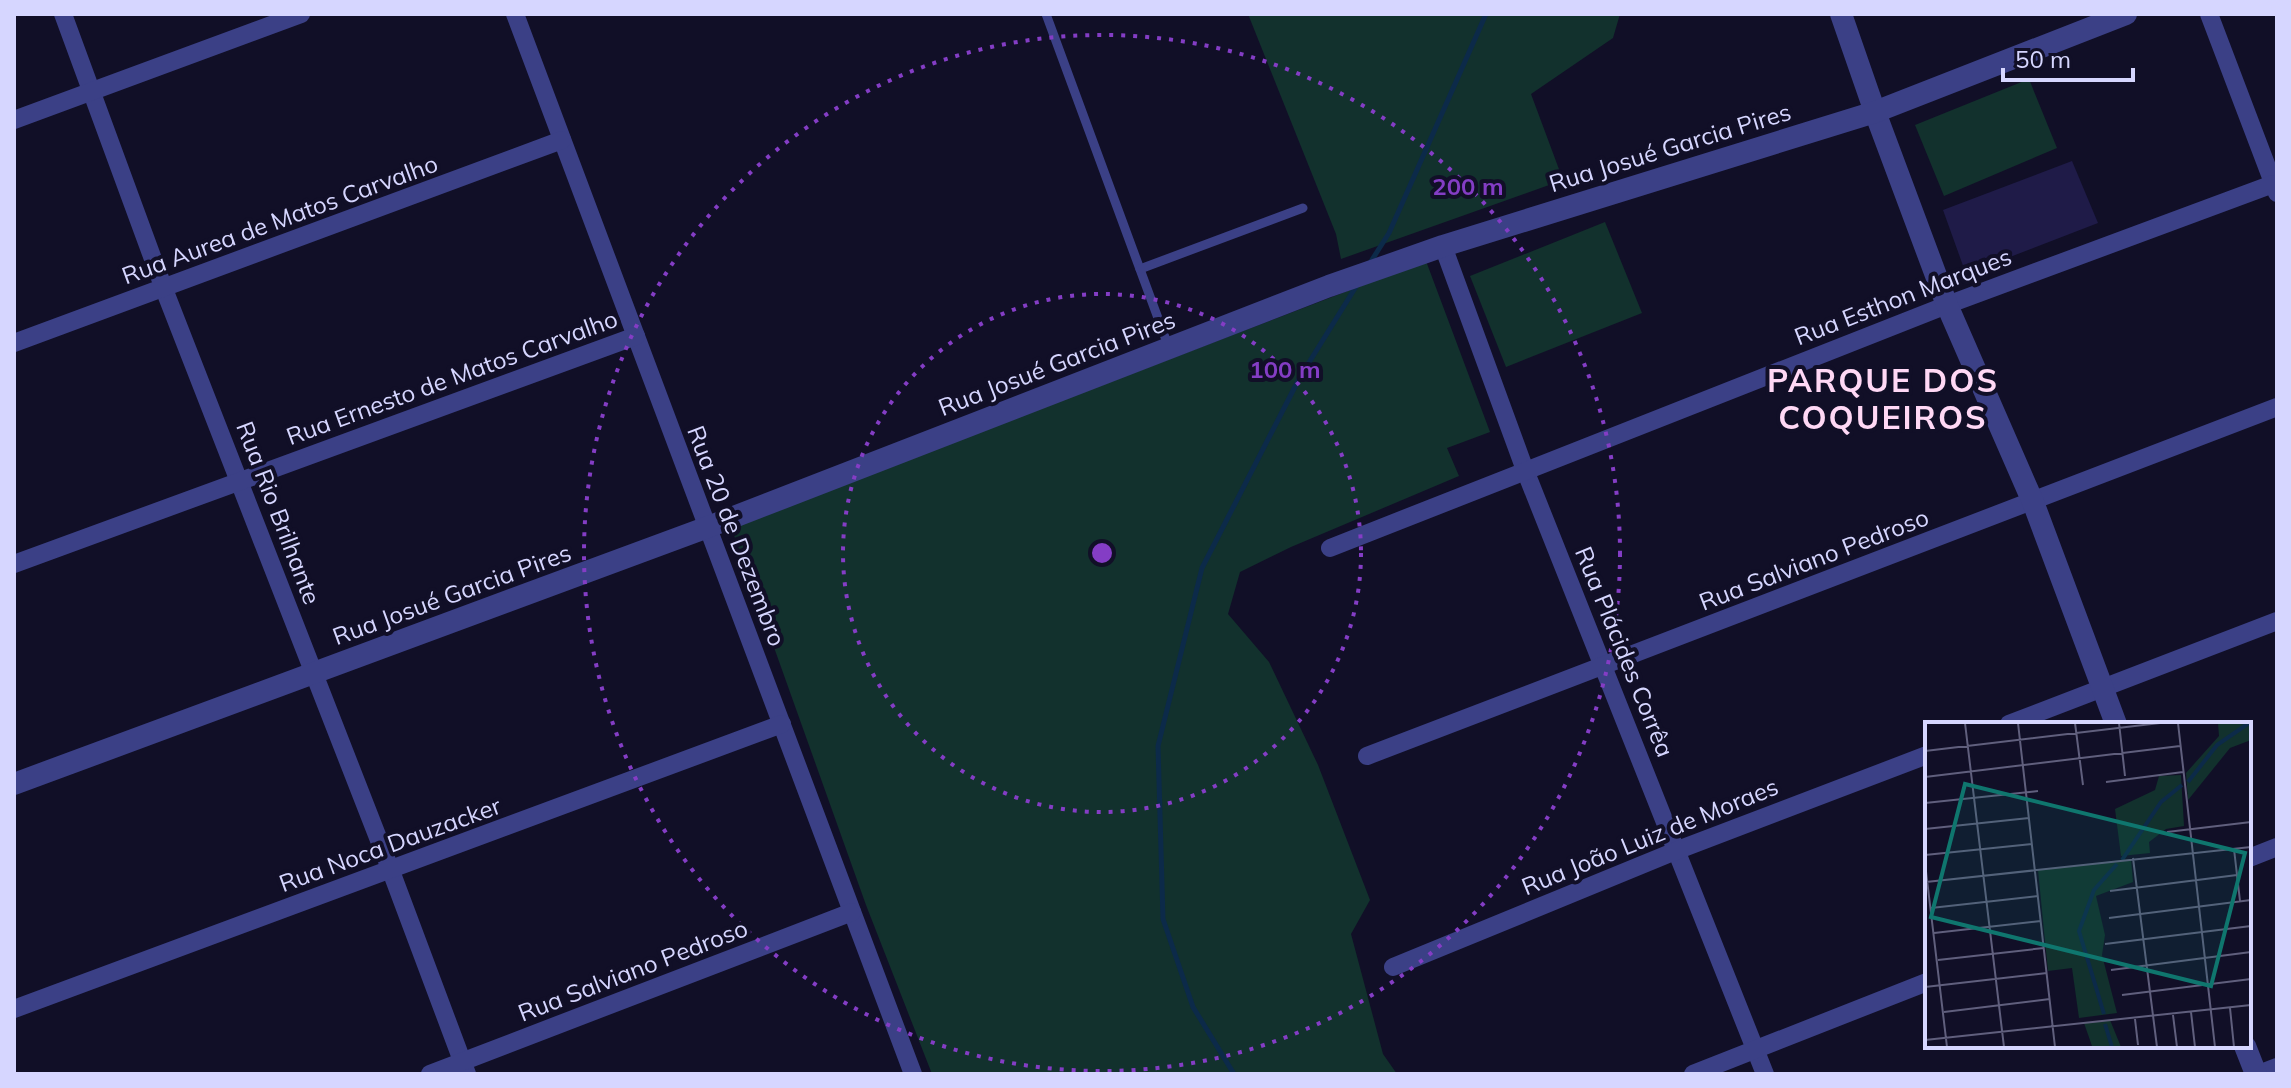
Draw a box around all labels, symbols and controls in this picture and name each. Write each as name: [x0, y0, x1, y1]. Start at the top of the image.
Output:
scale bar: [2003, 32, 2133, 82]
text: 50 m: [2015, 44, 2071, 74]
street label: Rua Josué Garcia Pires: [1545, 96, 1794, 198]
street label: Rua Aurea de Matos Carvalho: [118, 148, 442, 290]
text: 200 m: [1432, 171, 1504, 201]
street label: Rua Esthon Marques: [1790, 241, 2015, 351]
street label: Rua Ernesto de Matos Carvalho: [282, 303, 621, 451]
street label: Rua Josué Garcia Pires: [934, 304, 1179, 422]
text: 100 m: [1249, 354, 1321, 384]
district label: PARQUE DOS COQUEIROS: [1767, 360, 1999, 437]
street label: Rua Rio Brilhante: [230, 417, 328, 608]
street label: Rua 20 de Dezembro: [681, 421, 793, 650]
street label: Rua Salviano Pedroso: [1695, 501, 1933, 617]
street label: Rua Josué Garcia Pires: [328, 537, 575, 651]
centre of rings: [1088, 539, 1116, 567]
street label: Rua Plácides Corrêa: [1569, 542, 1681, 761]
inset map: [1925, 722, 2251, 1048]
street label: Rua João Luiz de Moraes: [1517, 771, 1782, 901]
street label: Rua Noca Dauzacker: [275, 790, 505, 898]
street label: Rua Salviano Pedroso: [514, 912, 752, 1028]

